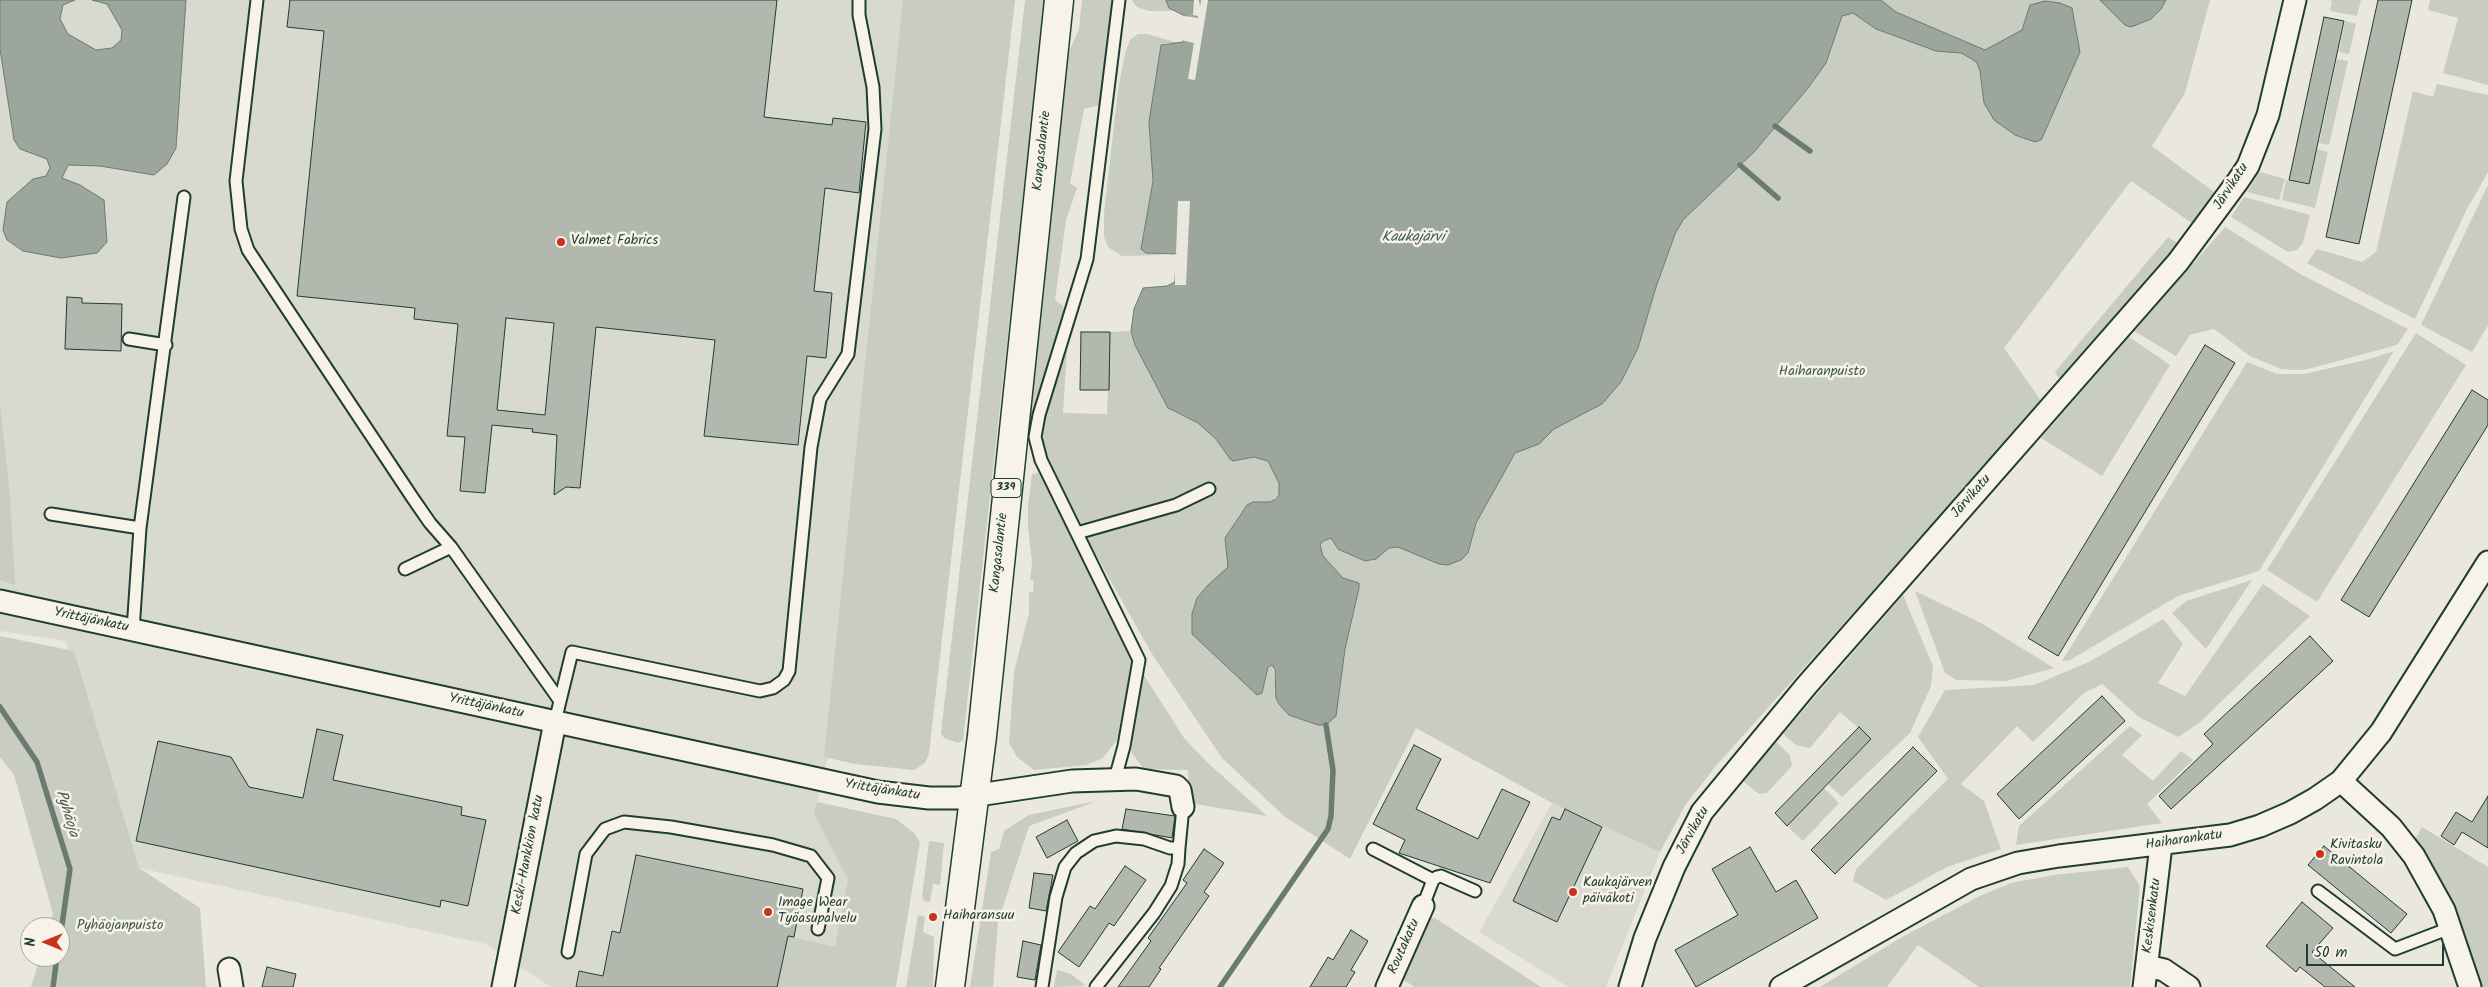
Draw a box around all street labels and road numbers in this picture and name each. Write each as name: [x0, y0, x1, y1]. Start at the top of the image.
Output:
street label: Kangasalantie: [1030, 110, 1056, 192]
street label: Järvikatu: [2211, 160, 2253, 214]
street label: Järvikatu: [1948, 472, 1996, 522]
road number: 339: [991, 478, 1021, 498]
street label: Kangasalantie: [987, 512, 1013, 594]
street label: Yrittäjänkatu: [52, 605, 130, 637]
street label: Yrittäjänkatu: [447, 691, 525, 723]
street label: Yrittäjänkatu: [843, 777, 921, 805]
street label: Keski-Hankkion katu: [509, 794, 549, 916]
street label: Järvikatu: [1674, 804, 1714, 858]
street label: Haiharankatu: [2145, 827, 2223, 855]
street label: Keskisenkatu: [2140, 878, 2166, 954]
street label: Routakatu: [1385, 917, 1425, 977]

